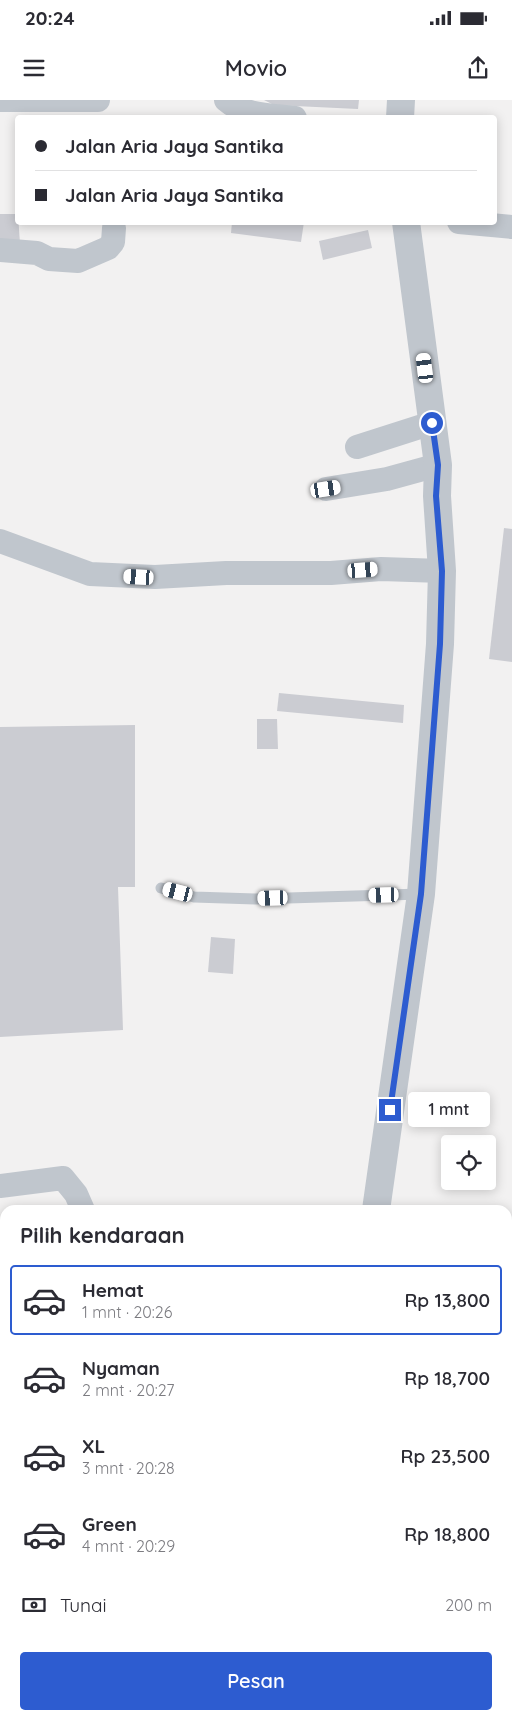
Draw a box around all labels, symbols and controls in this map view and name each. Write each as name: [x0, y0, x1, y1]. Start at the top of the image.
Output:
text: 20:24: [25, 6, 75, 30]
icon: menu: [20, 54, 48, 82]
text: Movio: [225, 54, 287, 82]
icon: share: [464, 54, 492, 82]
text: Jalan Aria Jaya Santika: [65, 134, 284, 158]
text: Jalan Aria Jaya Santika: [65, 183, 284, 207]
car: [415, 352, 434, 384]
route start: [421, 412, 443, 434]
car: [310, 479, 341, 499]
car: [347, 561, 378, 579]
car: [123, 569, 154, 585]
car: [161, 881, 194, 903]
car: [368, 887, 399, 903]
car: [257, 890, 288, 906]
callout: 1 mnt: [408, 1092, 490, 1128]
route end: [379, 1099, 401, 1121]
text: 1 mnt: [429, 1099, 469, 1119]
map controls: [441, 1135, 496, 1190]
button: locate: [441, 1135, 496, 1190]
text: Pilih kendaraan: [20, 1221, 185, 1249]
icon: car: [22, 1278, 67, 1323]
text: Hemat: [82, 1278, 144, 1302]
text: Rp 13,800: [404, 1288, 490, 1312]
text: 1 mnt · 20:26: [82, 1302, 172, 1322]
icon: car: [22, 1356, 67, 1401]
text: Nyaman: [82, 1356, 160, 1380]
text: Rp 18,700: [404, 1366, 490, 1390]
text: 2 mnt · 20:27: [82, 1380, 175, 1400]
icon: car: [22, 1434, 67, 1479]
text: XL: [82, 1434, 105, 1458]
text: Rp 23,500: [401, 1444, 490, 1468]
text: 3 mnt · 20:28: [82, 1458, 175, 1478]
icon: car: [22, 1512, 67, 1557]
text: Green: [82, 1512, 137, 1536]
text: Rp 18,800: [404, 1522, 490, 1546]
text: 4 mnt · 20:29: [82, 1536, 175, 1556]
icon: cash: [20, 1591, 48, 1619]
text: Tunai: [60, 1593, 107, 1617]
text: 200 m: [445, 1595, 492, 1615]
button: Pesan: [20, 1652, 492, 1710]

